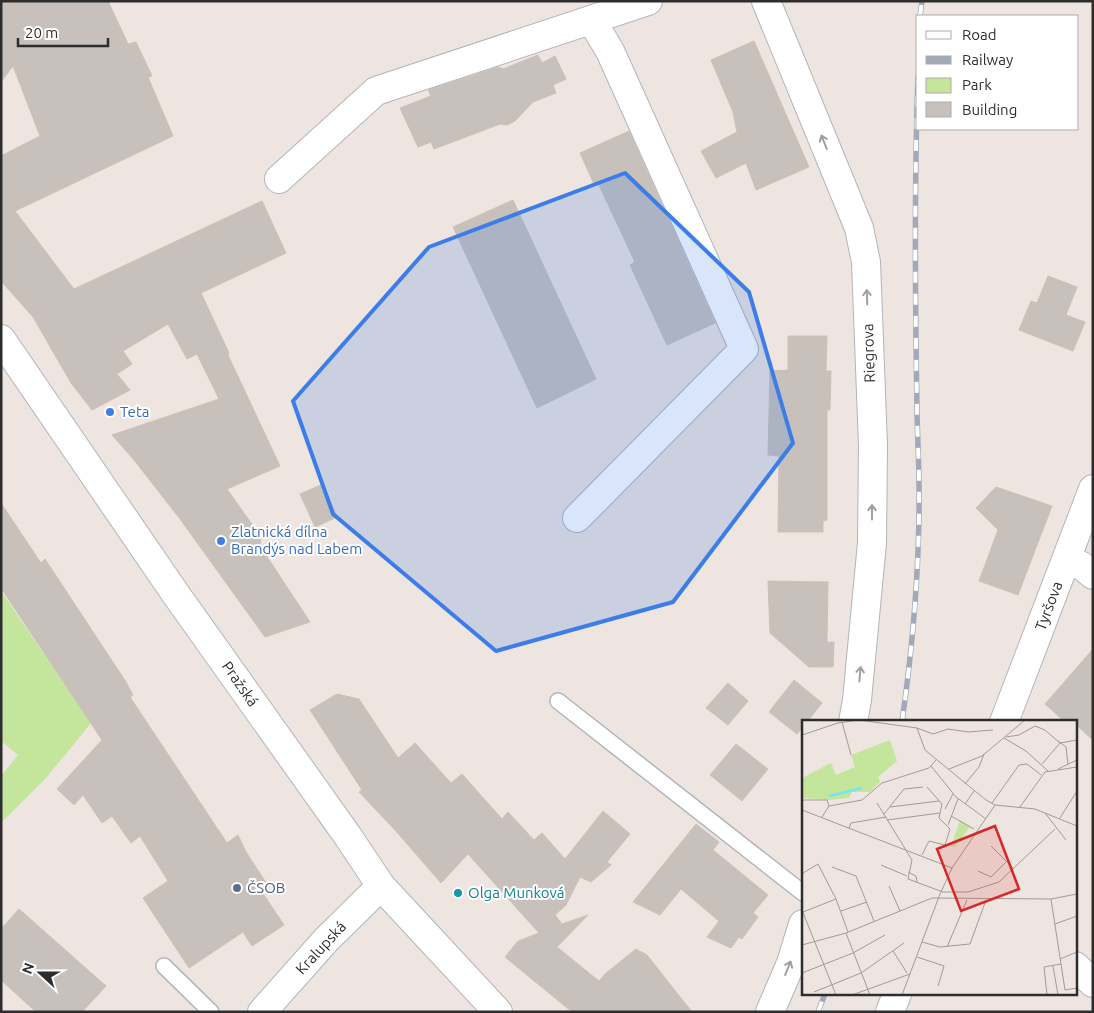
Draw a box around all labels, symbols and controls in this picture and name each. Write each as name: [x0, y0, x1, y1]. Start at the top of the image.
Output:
scale bar: [18, 15, 108, 47]
legend: [916, 15, 1079, 130]
text: 20 m: [25, 24, 58, 41]
text: Road: [962, 26, 997, 43]
text: Railway: [962, 51, 1013, 68]
text: Park: [962, 76, 992, 93]
text: Building: [962, 101, 1017, 118]
one-way arrow: [819, 135, 828, 150]
one-way arrow: [863, 289, 872, 305]
street label: Riegrova: [859, 323, 878, 383]
place label: Teta: [120, 403, 149, 420]
marker: Teta: [104, 406, 116, 418]
one-way arrow: [867, 504, 877, 520]
place label: Zlatnická dílna Brandýs nad Labem: [231, 523, 362, 557]
marker: Zlatnická dílna Brandýs nad Labem: [215, 535, 227, 547]
street label: Tyršova: [1031, 579, 1066, 633]
street label: Pražská: [219, 658, 262, 709]
one-way arrow: [855, 666, 865, 682]
inset map: [802, 720, 1076, 996]
place label: ČSOB: [247, 879, 285, 896]
marker: ČSOB: [231, 882, 243, 894]
place label: Olga Munková: [468, 884, 565, 901]
marker: Olga Munková: [452, 887, 464, 899]
street label: Kralupská: [292, 918, 349, 977]
north arrow: [15, 948, 65, 998]
text: N: [19, 961, 37, 976]
one-way arrow: [784, 961, 793, 977]

